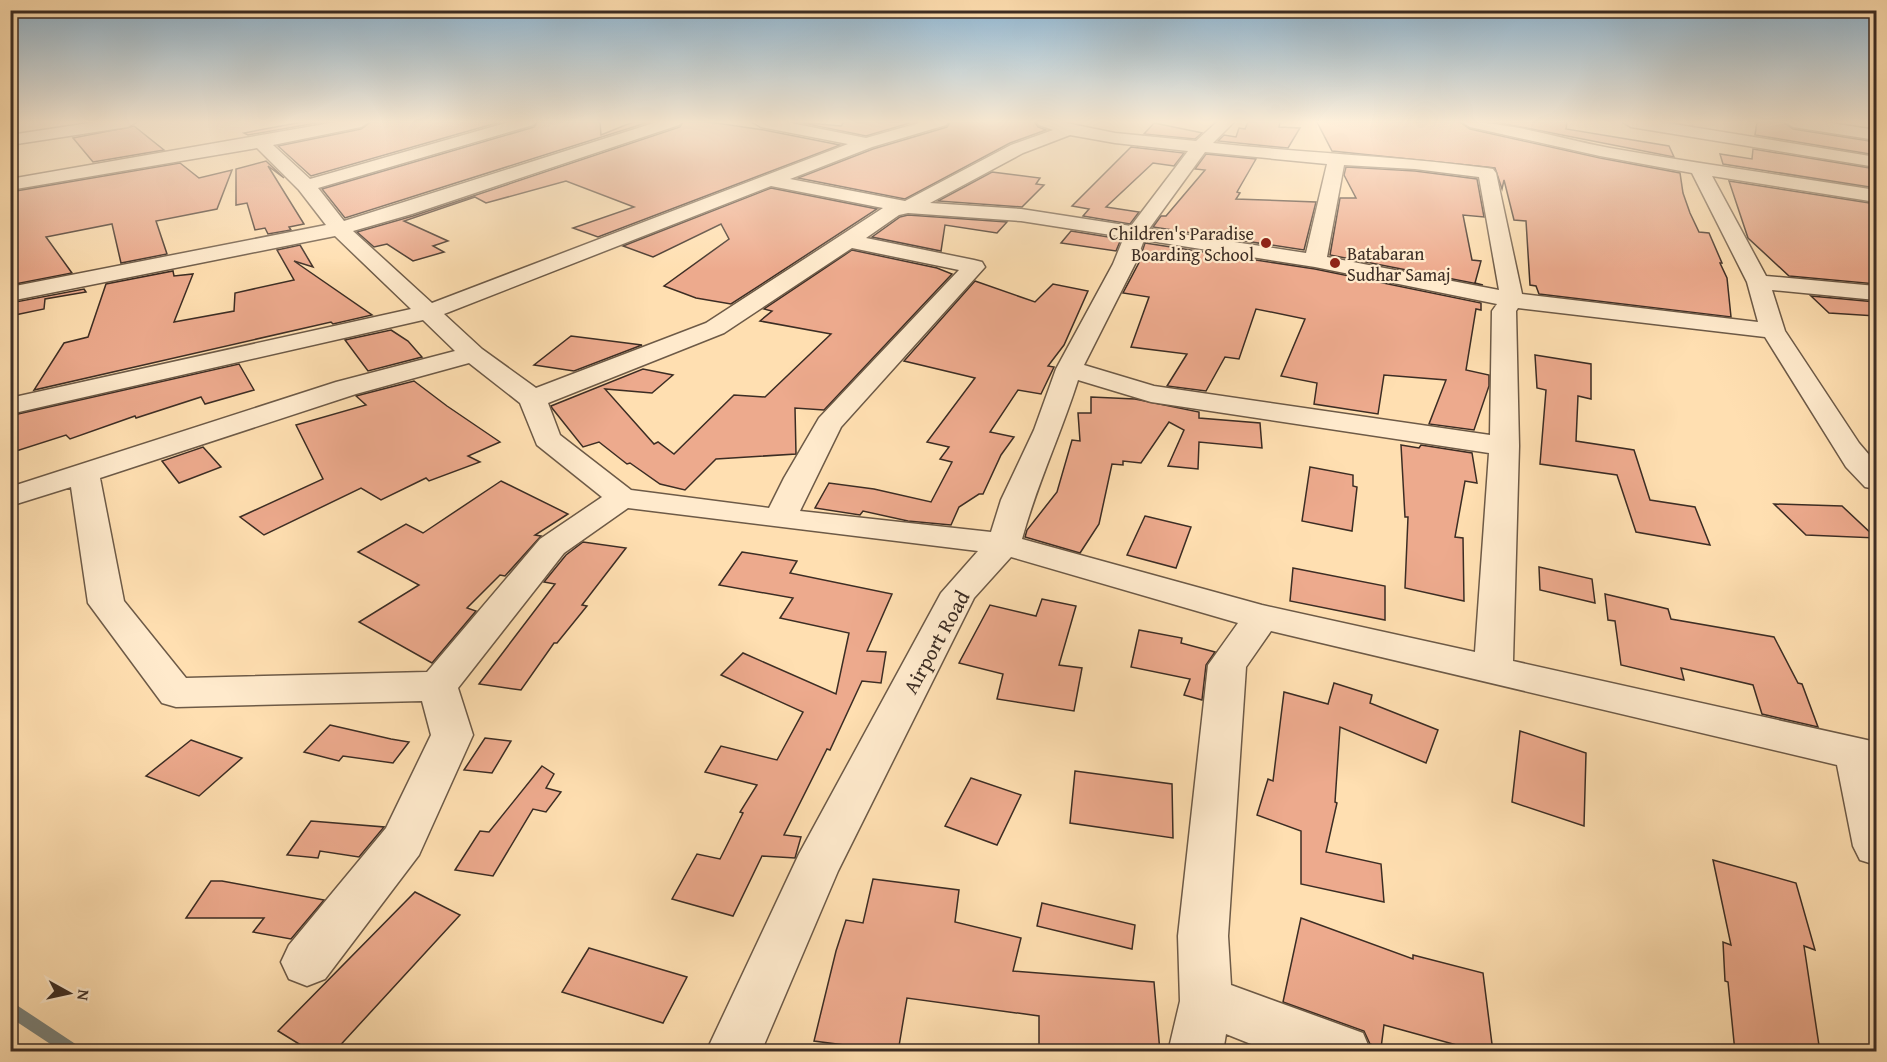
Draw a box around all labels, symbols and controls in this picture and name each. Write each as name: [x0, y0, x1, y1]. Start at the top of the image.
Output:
place label: Children's Paradise Boarding School: [1109, 220, 1254, 268]
marker: Children's Paradise Boarding School: [1259, 236, 1273, 250]
place label: Batabaran Sudhar Samaj: [1347, 240, 1450, 288]
marker: Batabaran Sudhar Samaj: [1328, 256, 1342, 270]
street label: Airport Road: [895, 584, 978, 699]
north arrow: [39, 963, 99, 1023]
text: N: [71, 988, 96, 1002]

